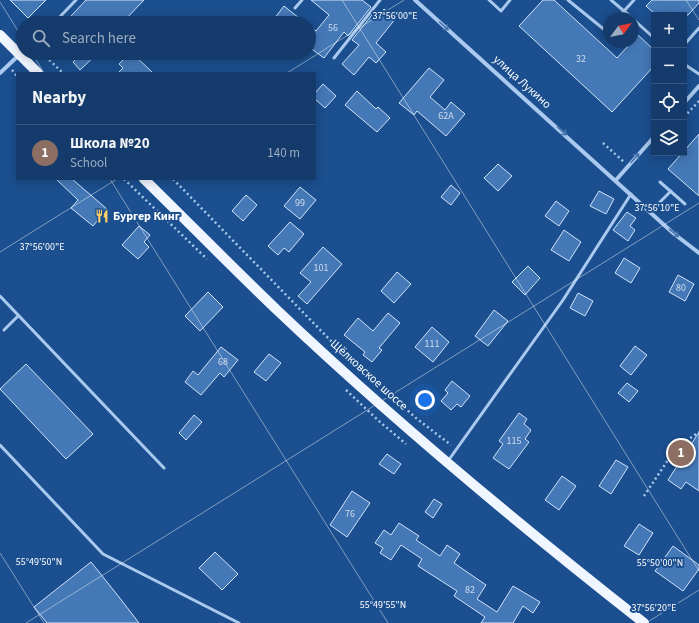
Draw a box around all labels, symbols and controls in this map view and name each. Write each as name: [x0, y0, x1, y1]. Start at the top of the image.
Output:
text: 37°56'00"E: [372, 9, 418, 23]
north arrow: [603, 12, 639, 48]
map controls: [651, 12, 687, 156]
button: +: [651, 12, 687, 48]
search box: [16, 16, 316, 60]
house number: 56: [328, 21, 338, 35]
one-way arrow: [439, 21, 449, 31]
icon: search: [30, 27, 52, 49]
text: Search here: [62, 28, 136, 49]
button: −: [651, 48, 687, 84]
street label: улица Лукино: [489, 51, 555, 113]
house number: 32: [576, 52, 586, 66]
button: locate: [651, 84, 687, 120]
text: Nearby: [32, 86, 86, 110]
house number: 62А: [438, 109, 454, 123]
button: layers: [651, 120, 687, 156]
one-way arrow: [556, 127, 567, 136]
text: Школа №20: [70, 133, 150, 154]
text: 1: [42, 144, 48, 162]
text: 140 m: [267, 144, 300, 162]
one-way arrow: [630, 153, 640, 163]
text: School: [70, 154, 107, 172]
house number: 99: [295, 196, 305, 210]
text: 37°56'10"E: [634, 201, 680, 215]
restaurant icon: Бургер Кинг: [94, 208, 110, 224]
place label: Бургер Кинг: [113, 208, 180, 225]
one-way arrow: [669, 229, 680, 238]
text: 37°56'00"E: [19, 240, 65, 254]
house number: 101: [314, 261, 328, 275]
house number: 80: [676, 281, 686, 295]
street label: Щёлковское шоссе: [326, 335, 412, 415]
house number: 111: [425, 337, 439, 351]
house number: 68: [218, 355, 228, 369]
your location: [415, 390, 435, 410]
house number: 115: [507, 434, 521, 448]
pin: 1: [668, 438, 694, 468]
house number: 76: [345, 507, 355, 521]
text: 55°49'50"N: [16, 555, 62, 569]
text: 55°50'00"N: [637, 556, 683, 570]
house number: 82: [465, 583, 475, 597]
text: 55°49'55"N: [360, 598, 406, 612]
text: 37°56'20"E: [631, 601, 677, 615]

